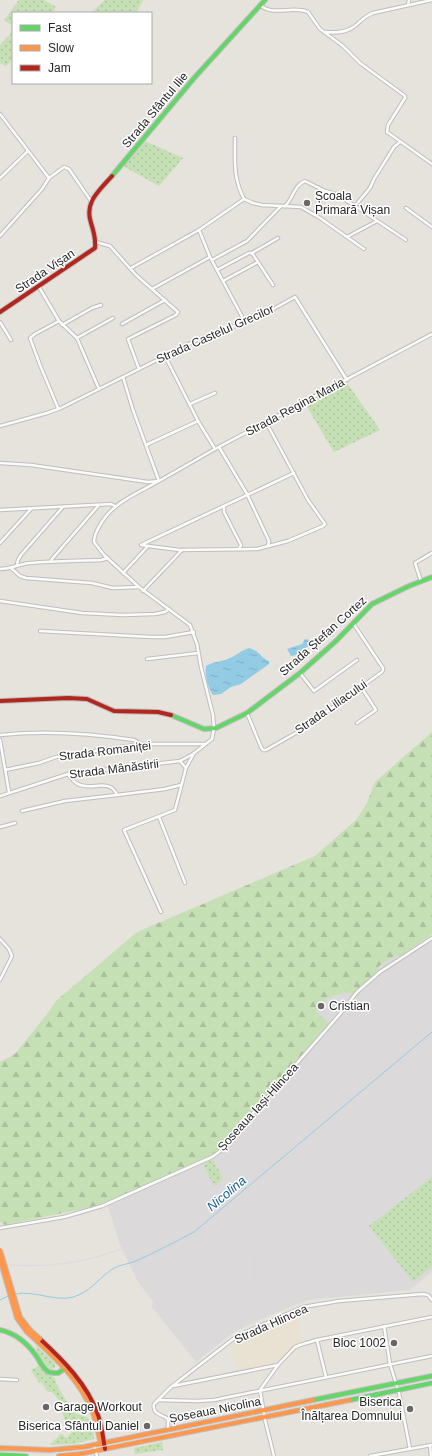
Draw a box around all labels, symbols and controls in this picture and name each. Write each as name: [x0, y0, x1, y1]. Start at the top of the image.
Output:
legend: [12, 12, 152, 84]
text: Fast: [48, 21, 72, 35]
text: Slow: [48, 41, 74, 55]
text: Jam: [48, 61, 71, 75]
street label: Strada Sfântul Ilie: [119, 69, 191, 151]
place label: Școala Primară Vișan: [315, 189, 390, 217]
marker: Școala Primară Vișan: [302, 198, 312, 208]
street label: Strada Vișan: [13, 246, 77, 296]
street label: Strada Castelul Grecilor: [154, 302, 276, 366]
street label: Strada Regina Maria: [243, 375, 347, 439]
street label: Strada Ștefan Cortez: [277, 593, 369, 679]
street label: Strada Liliacului: [292, 677, 370, 737]
street label: Strada Romaniței: [58, 738, 152, 764]
street label: Strada Mânăstirii: [68, 757, 160, 781]
place label: Cristian: [329, 999, 370, 1013]
marker: Cristian: [316, 1001, 326, 1011]
street label: Șoseaua Iași-Hlincea: [215, 1060, 301, 1154]
water label: Nicolina: [204, 1173, 249, 1214]
street label: Strada Hlincea: [232, 1301, 310, 1346]
place label: Bloc 1002: [333, 1336, 386, 1350]
marker: Bloc 1002: [389, 1338, 399, 1348]
street label: Șoseaua Nicolina: [168, 1394, 262, 1426]
place label: Biserica Înălțarea Domnului: [300, 1395, 402, 1423]
place label: Garage Workout: [54, 1400, 142, 1414]
marker: Garage Workout: [41, 1402, 51, 1412]
marker: Biserica Înălțarea Domnului: [405, 1404, 415, 1414]
place label: Biserica Sfântul Daniel: [18, 1419, 139, 1433]
marker: Biserica Sfântul Daniel: [142, 1421, 152, 1431]

